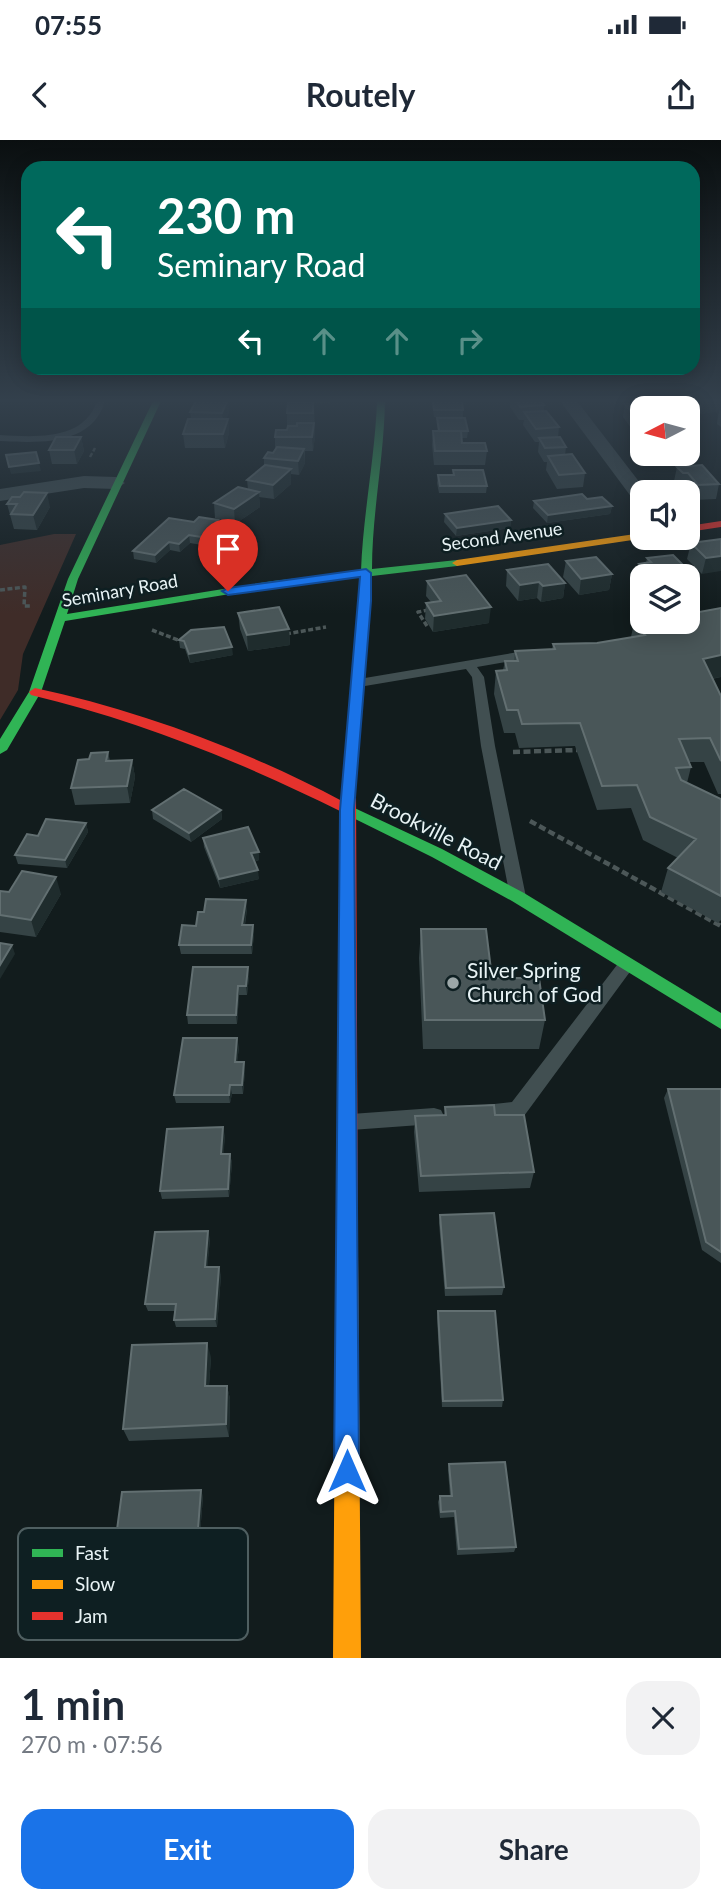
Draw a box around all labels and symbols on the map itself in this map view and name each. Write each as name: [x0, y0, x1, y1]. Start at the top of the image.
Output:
north arrow: [630, 396, 700, 466]
street label: Second Avenue: [440, 517, 564, 555]
pin: [198, 519, 258, 591]
street label: Seminary Road: [60, 569, 179, 611]
street label: Brookville Road: [367, 787, 506, 874]
place label: Silver Spring Church of God: [467, 957, 602, 1006]
marker: Silver Spring Church of God: [445, 975, 461, 991]
position arrow: [310, 1434, 384, 1508]
legend: [18, 1528, 248, 1640]
text: Fast: [75, 1541, 109, 1564]
text: Slow: [75, 1572, 115, 1595]
text: Jam: [75, 1604, 108, 1627]

